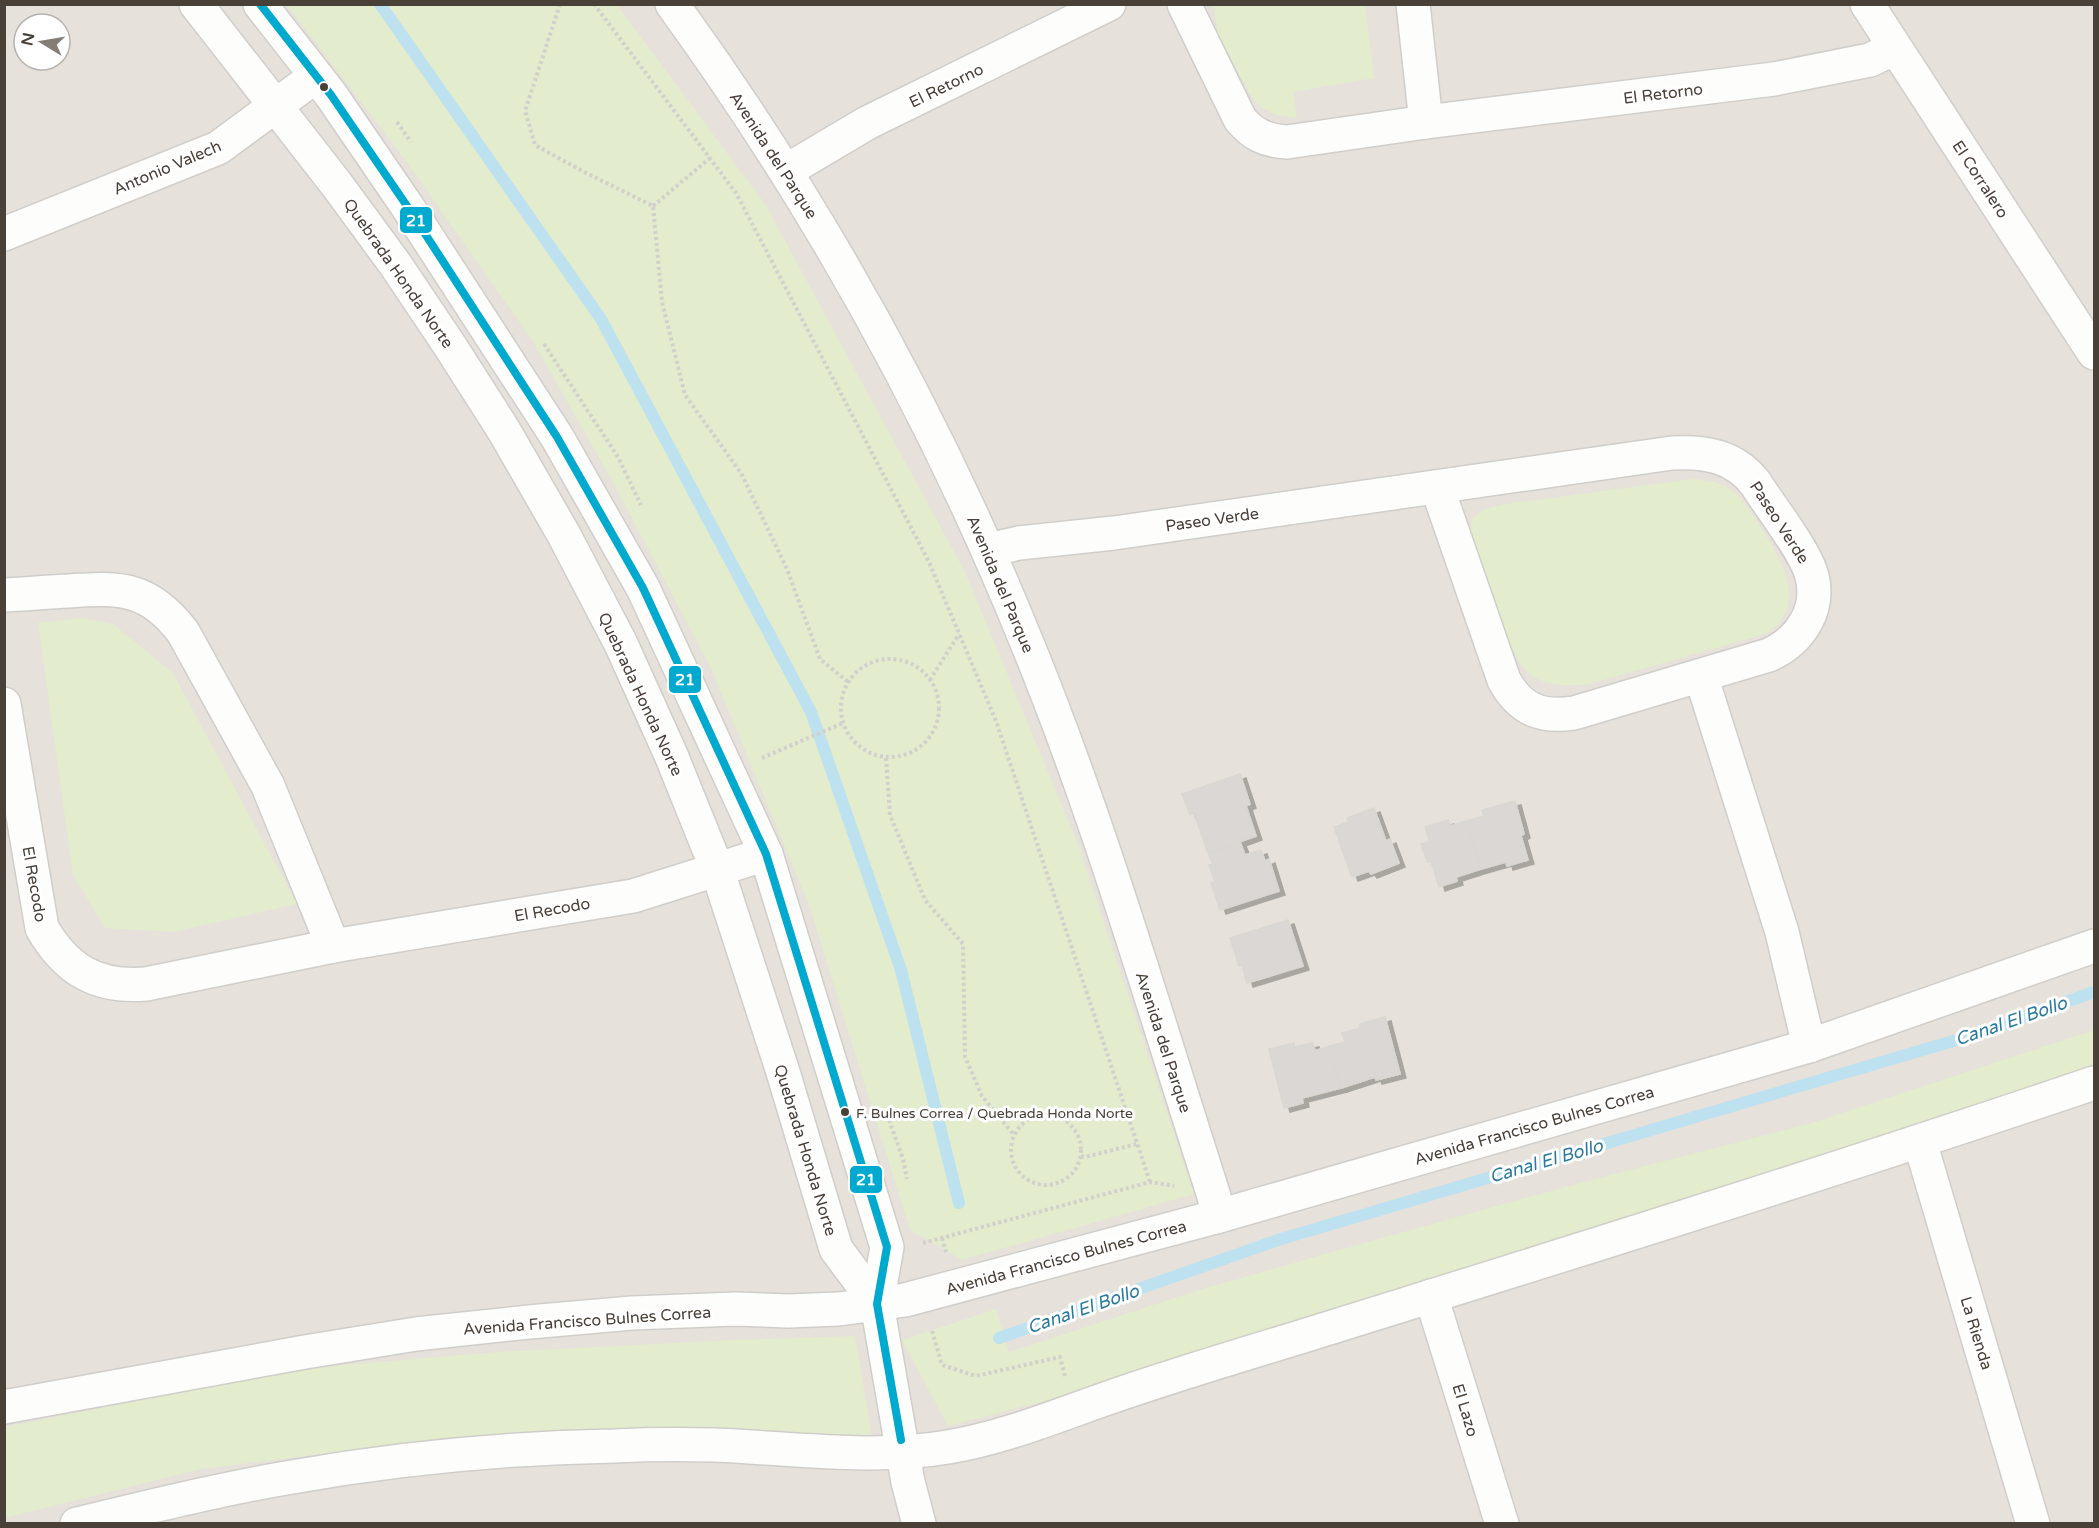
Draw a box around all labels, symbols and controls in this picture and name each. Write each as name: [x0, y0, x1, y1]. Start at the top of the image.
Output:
north arrow: [12, 12, 72, 72]
text: N: [17, 31, 39, 48]
street label: El Retorno: [906, 59, 987, 112]
street label: El Retorno: [1622, 79, 1704, 109]
unlabelled marker: [318, 81, 330, 93]
street label: Avenida del Parque: [725, 88, 822, 223]
street label: Antonio Valech: [110, 136, 224, 200]
street label: El Corralero: [1948, 137, 2013, 222]
street label: Quebrada Honda Norte: [339, 195, 457, 352]
line badge: 21: [399, 206, 433, 234]
text: 21: [406, 211, 426, 231]
street label: Paseo Verde: [1745, 478, 1813, 568]
street label: Paseo Verde: [1164, 504, 1260, 536]
street label: Avenida del Parque: [962, 513, 1038, 656]
street label: Quebrada Honda Norte: [593, 609, 687, 779]
line badge: 21: [668, 665, 702, 694]
text: 21: [675, 670, 695, 690]
street label: El Recodo: [17, 845, 51, 924]
street label: El Recodo: [513, 893, 592, 927]
street label: Avenida del Parque: [1131, 969, 1195, 1115]
water label: Canal El Bollo: [1952, 991, 2071, 1050]
street label: Quebrada Honda Norte: [769, 1062, 841, 1238]
street label: Avenida Francisco Bulnes Correa: [1412, 1082, 1656, 1170]
place label: F. Bulnes Correa / Quebrada Honda Norte: [856, 1105, 1133, 1122]
marker: F. Bulnes Correa / Quebrada Honda Norte: [839, 1106, 851, 1118]
water label: Canal El Bollo: [1487, 1134, 1606, 1188]
line badge: 21: [849, 1165, 883, 1194]
text: 21: [856, 1170, 876, 1190]
street label: Avenida Francisco Bulnes Correa: [944, 1216, 1189, 1300]
water label: Canal El Bollo: [1024, 1279, 1143, 1338]
street label: La Rienda: [1955, 1294, 1997, 1372]
street label: Avenida Francisco Bulnes Correa: [462, 1302, 712, 1340]
street label: El Lazo: [1448, 1381, 1483, 1439]

